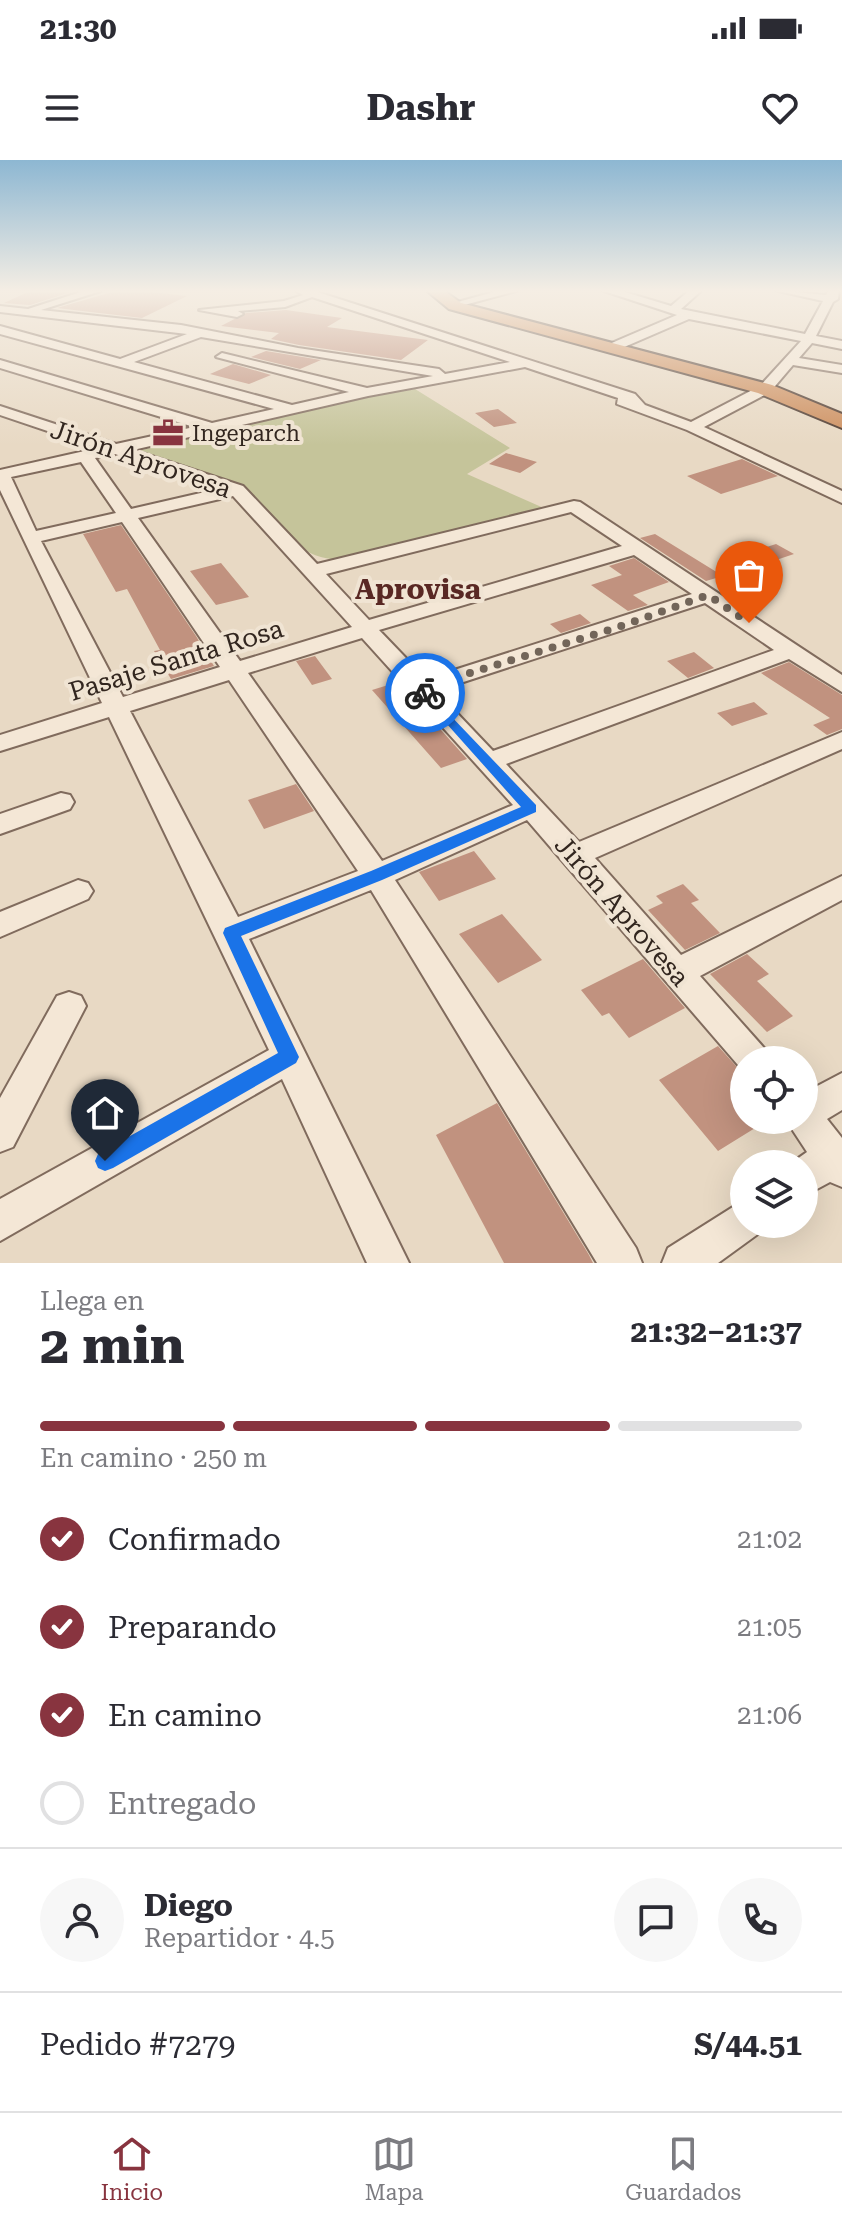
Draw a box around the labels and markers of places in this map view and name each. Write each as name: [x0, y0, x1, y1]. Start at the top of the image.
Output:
office icon: Ingeparch: [151, 416, 185, 450]
place label: Ingeparch: [192, 421, 300, 446]
pin: [715, 541, 783, 623]
pin: [71, 1079, 139, 1161]

